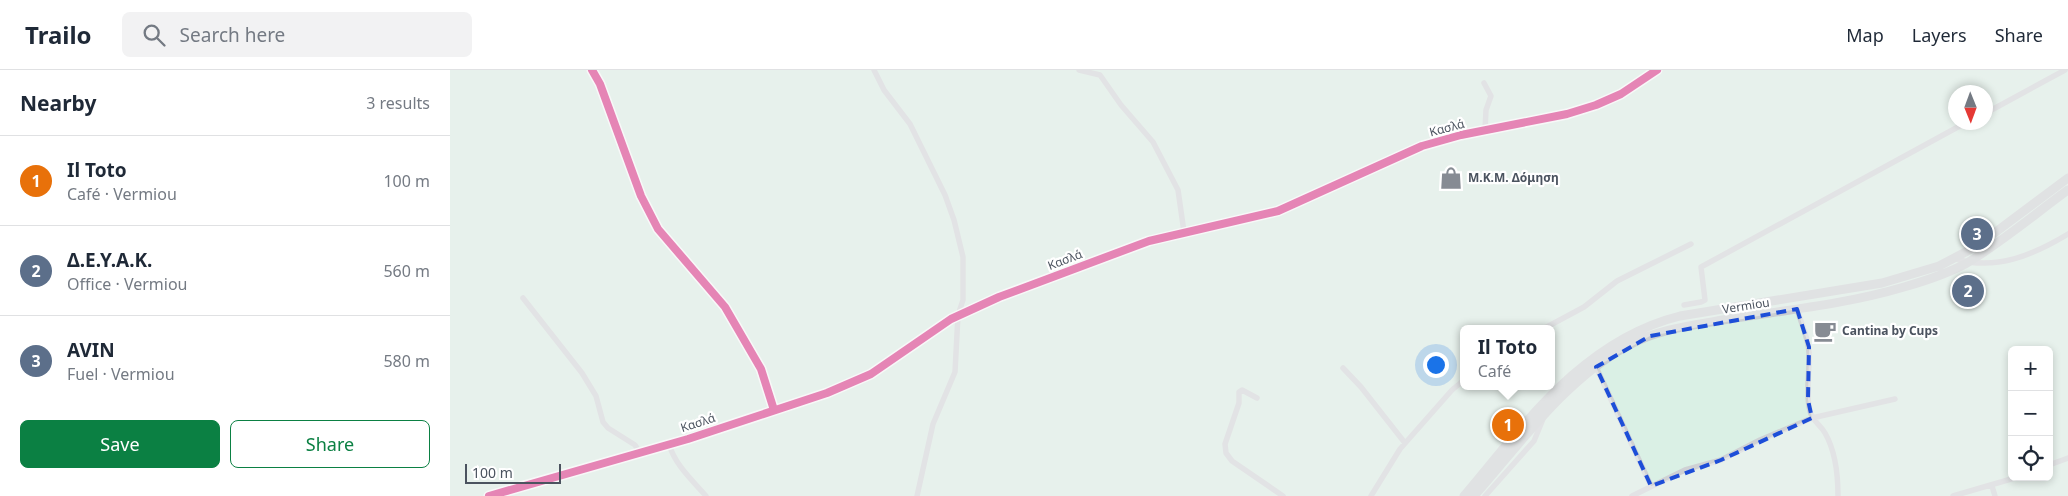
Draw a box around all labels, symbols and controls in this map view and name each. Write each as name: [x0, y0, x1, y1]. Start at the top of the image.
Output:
search box: [122, 12, 472, 57]
text: Trailo: [25, 18, 92, 51]
icon: search: [140, 21, 168, 49]
text: Search here: [180, 22, 285, 48]
text: Map: [1846, 23, 1884, 47]
text: Layers: [1912, 23, 1967, 47]
text: Share: [1995, 23, 2043, 47]
north arrow: [1948, 85, 1993, 130]
text: Nearby: [20, 89, 96, 117]
text: 3 results: [366, 92, 430, 114]
street label: Κασλά: [1427, 115, 1467, 140]
text: Il Toto: [67, 157, 127, 183]
shop icon: Μ.Κ.Μ. Δόμηση: [1438, 165, 1464, 191]
place label: Μ.Κ.Μ. Δόμηση: [1468, 169, 1559, 186]
text: 1: [31, 170, 41, 192]
text: 100 m: [383, 170, 430, 192]
text: Café · Vermiou: [67, 183, 177, 205]
pin: 3: [1961, 215, 1993, 253]
street label: Κασλά: [1045, 245, 1085, 274]
text: Δ.Ε.Υ.Α.Κ.: [67, 247, 152, 273]
text: 2: [31, 260, 41, 282]
text: 560 m: [383, 260, 430, 282]
pin: 2: [1952, 272, 1984, 310]
text: Office · Vermiou: [67, 273, 188, 295]
street label: Vermiou: [1721, 293, 1771, 318]
cafe icon: Cantina by Cups: [1812, 318, 1838, 344]
place label: Cantina by Cups: [1842, 322, 1938, 339]
popup: [1460, 325, 1555, 390]
text: Il Toto: [1478, 334, 1537, 360]
text: AVIN: [67, 337, 115, 363]
map controls: [2008, 346, 2053, 481]
button: +: [2008, 346, 2053, 391]
text: 3: [31, 350, 41, 372]
text: 580 m: [383, 350, 430, 372]
your location: [1423, 352, 1449, 378]
text: Café: [1478, 360, 1511, 382]
text: Fuel · Vermiou: [67, 363, 175, 385]
button: −: [2008, 391, 2053, 436]
pin: 1: [1492, 406, 1524, 444]
street label: Κασλά: [678, 409, 718, 436]
button: Save: [20, 420, 220, 468]
button: Share: [230, 420, 430, 468]
button: locate: [2008, 436, 2053, 481]
scale bar: [465, 461, 561, 484]
text: 100 m: [472, 463, 513, 482]

